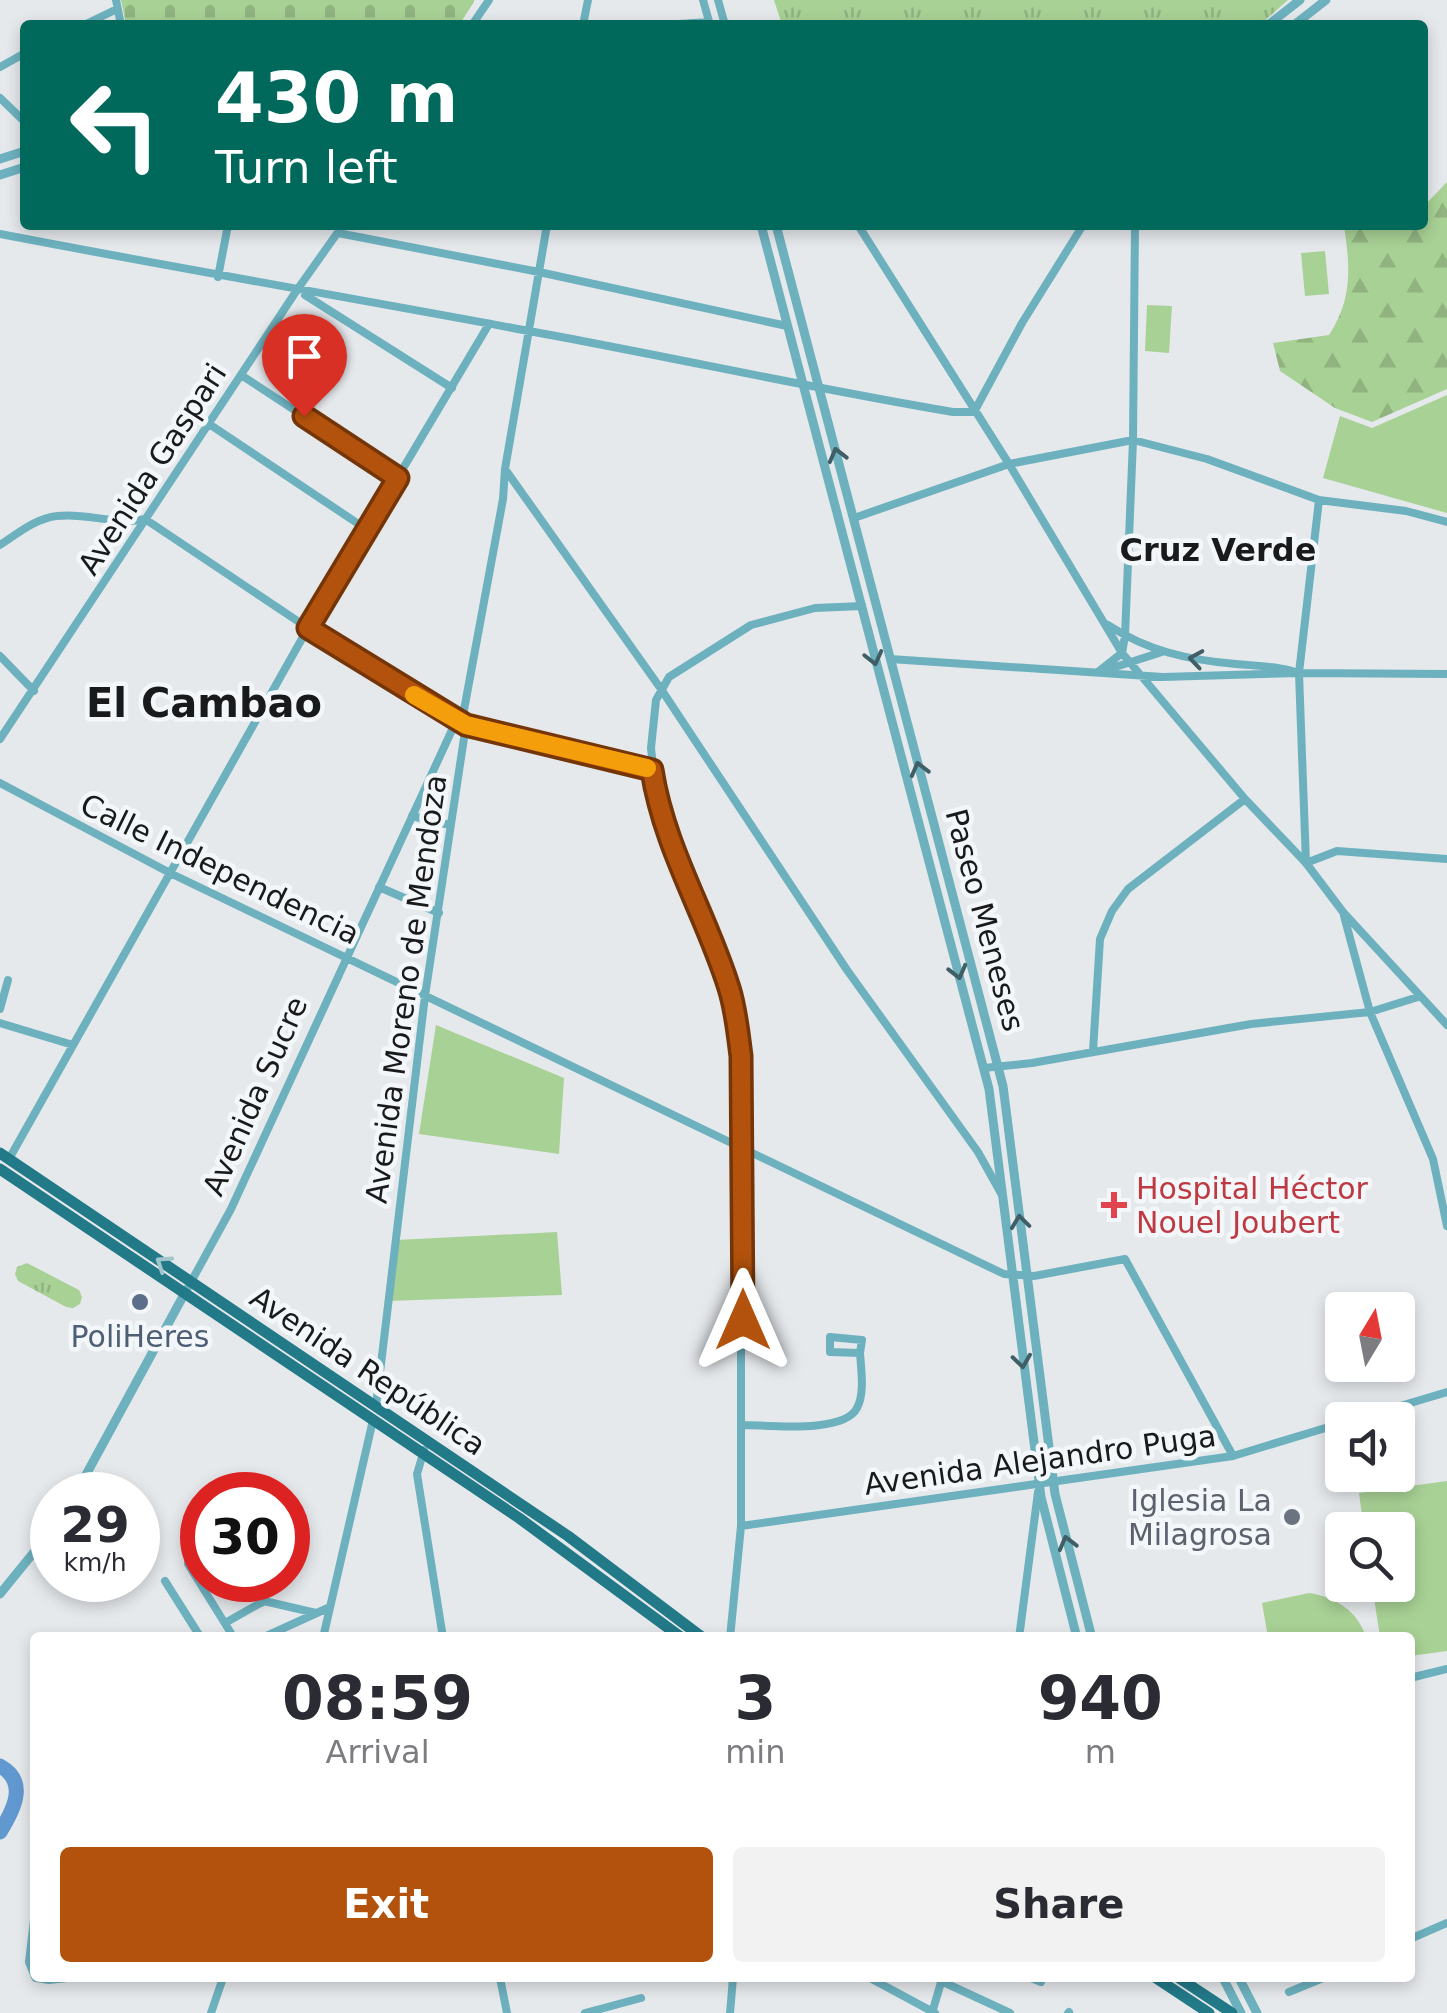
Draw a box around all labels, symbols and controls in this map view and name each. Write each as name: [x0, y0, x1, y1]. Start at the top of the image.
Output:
text: 430 m: [215, 57, 458, 139]
icon: left: [50, 60, 180, 190]
text: Turn left: [215, 141, 398, 194]
pin: [262, 314, 347, 417]
icon: arrive: [277, 329, 332, 384]
street label: Avenida Gaspari: [71, 357, 233, 581]
one-way arrow: [827, 447, 848, 464]
district label: Cruz Verde: [1120, 531, 1316, 569]
one-way arrow: [863, 649, 884, 666]
one-way arrow: [1188, 650, 1204, 671]
district label: El Cambao: [86, 680, 322, 726]
one-way arrow: [909, 761, 930, 778]
street label: Avenida Moreno de Mendoza: [359, 772, 453, 1206]
street label: Calle Independencia: [75, 786, 365, 952]
street label: Paseo Meneses: [939, 805, 1031, 1035]
one-way arrow: [946, 963, 967, 980]
street label: Avenida Sucre: [195, 991, 315, 1201]
place label: Hospital Héctor Nouel Joubert: [1136, 1171, 1369, 1240]
marker: Hospital Héctor Nouel Joubert: [1101, 1192, 1127, 1218]
one-way arrow: [1010, 1214, 1031, 1230]
one-way arrow: [155, 1257, 174, 1275]
position arrow: [691, 1268, 795, 1372]
street label: Avenida República: [244, 1279, 492, 1463]
marker: PoliHeres: [129, 1291, 151, 1313]
north arrow: [1325, 1292, 1415, 1382]
map controls: [1325, 1292, 1415, 1602]
place label: PoliHeres: [71, 1319, 209, 1354]
one-way arrow: [1011, 1353, 1032, 1369]
button: sound: [1325, 1402, 1415, 1492]
street label: Avenida Alejandro Puga: [862, 1418, 1218, 1502]
speed limit sign: 30: [180, 1472, 310, 1602]
place label: Iglesia La Milagrosa: [1128, 1483, 1272, 1552]
text: 29: [60, 1496, 130, 1554]
marker: Iglesia La Milagrosa: [1281, 1506, 1303, 1528]
button: search: [1325, 1512, 1415, 1602]
one-way arrow: [1058, 1535, 1079, 1552]
text: km/h: [63, 1548, 127, 1577]
text: 08:59: [282, 1663, 473, 1733]
text: 3: [734, 1663, 776, 1733]
text: 940: [1038, 1663, 1163, 1733]
text: Arrival: [326, 1733, 430, 1771]
text: min: [725, 1733, 786, 1771]
text: m: [1085, 1733, 1116, 1771]
button: Exit: [60, 1847, 713, 1962]
button: Share: [733, 1847, 1385, 1962]

